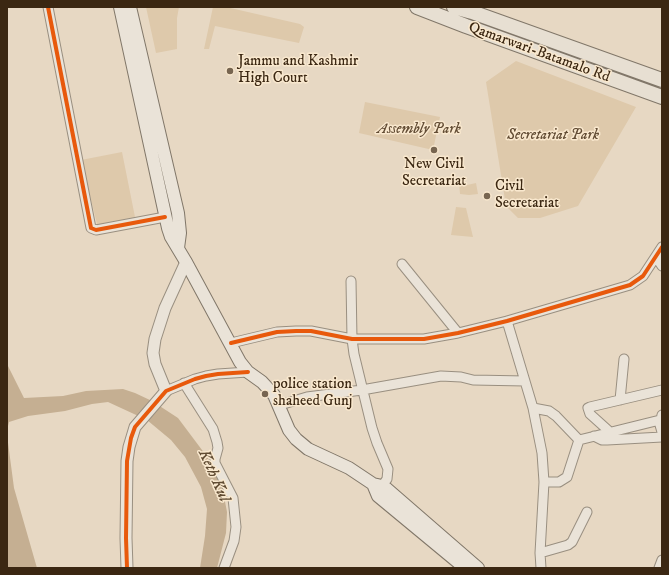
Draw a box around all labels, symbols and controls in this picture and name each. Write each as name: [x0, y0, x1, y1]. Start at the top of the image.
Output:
street label: Qamarwari-Batamalo Rd: [466, 19, 612, 87]
place label: Jammu and Kashmir High Court: [238, 53, 358, 88]
marker: Jammu and Kashmir High Court: [225, 66, 235, 76]
park label: Assembly Park: [377, 121, 461, 139]
park label: Secretariat Park: [507, 127, 599, 145]
marker: New Civil Secretariat: [429, 145, 439, 155]
place label: New Civil Secretariat: [402, 156, 466, 191]
place label: Civil Secretariat: [495, 178, 559, 213]
marker: Civil Secretariat: [482, 191, 492, 201]
place label: police station shaheed Gunj: [273, 376, 352, 411]
marker: police station shaheed Gunj: [260, 389, 270, 399]
water label: Keth Kul: [193, 447, 233, 505]

